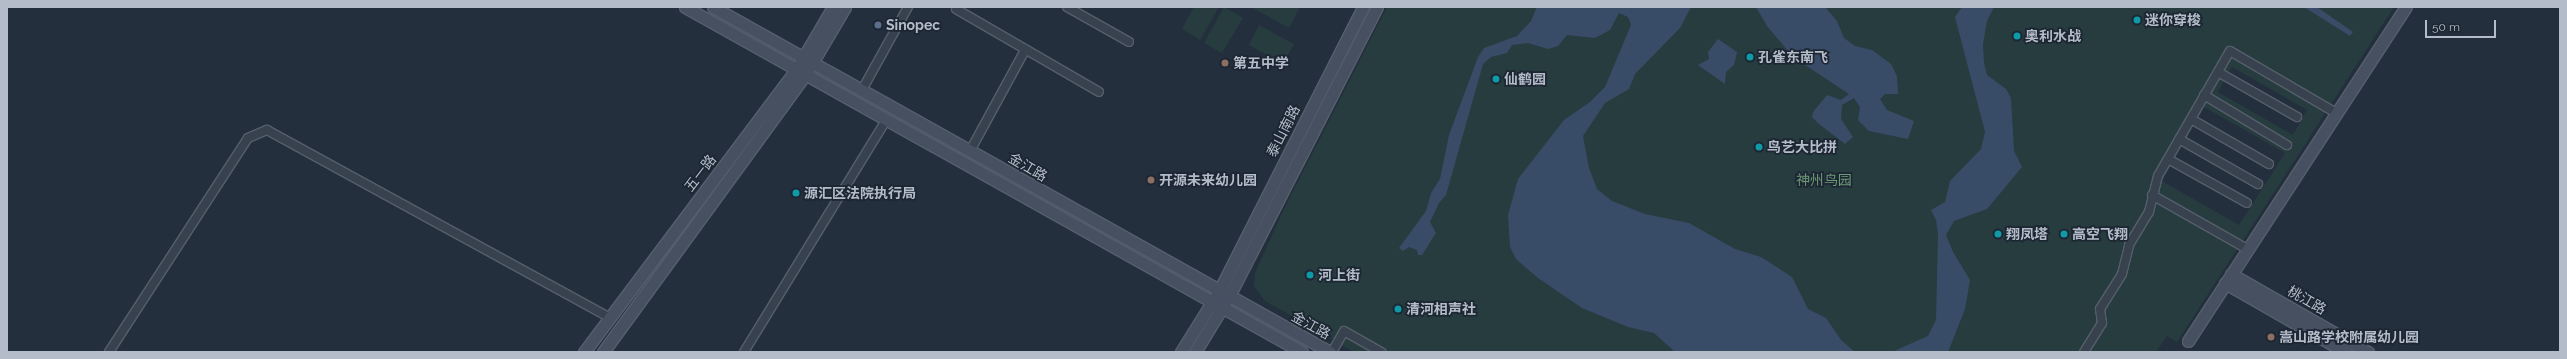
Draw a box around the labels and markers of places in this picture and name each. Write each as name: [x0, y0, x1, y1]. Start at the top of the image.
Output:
place label: 迷你穿梭: [2145, 12, 2201, 28]
marker: 迷你穿梭: [2132, 15, 2142, 25]
place label: Sinopec: [886, 17, 940, 33]
marker: Sinopec: [873, 20, 883, 30]
place label: 奥利水战: [2025, 28, 2081, 44]
marker: 奥利水战: [2012, 31, 2022, 41]
place label: 孔雀东南飞: [1758, 49, 1828, 65]
marker: 孔雀东南飞: [1745, 52, 1755, 62]
place label: 第五中学: [1233, 55, 1289, 71]
marker: 第五中学: [1220, 58, 1230, 68]
place label: 仙鹤园: [1504, 71, 1546, 87]
marker: 仙鹤园: [1491, 74, 1501, 84]
place label: 鸟艺大比拼: [1767, 139, 1837, 155]
marker: 鸟艺大比拼: [1754, 142, 1764, 152]
place label: 开源未来幼儿园: [1159, 172, 1257, 188]
marker: 开源未来幼儿园: [1146, 175, 1156, 185]
place label: 源汇区法院执行局: [804, 185, 916, 201]
marker: 源汇区法院执行局: [791, 188, 801, 198]
place label: 翔凤塔: [2006, 226, 2048, 242]
place label: 高空飞翔: [2072, 226, 2128, 242]
marker: 翔凤塔: [1993, 229, 2003, 239]
marker: 高空飞翔: [2059, 229, 2069, 239]
place label: 河上街: [1318, 267, 1360, 283]
marker: 河上街: [1305, 270, 1315, 280]
place label: 清河相声社: [1406, 301, 1476, 317]
marker: 清河相声社: [1393, 304, 1403, 314]
place label: 嵩山路学校附属幼儿园: [2279, 329, 2419, 345]
marker: 嵩山路学校附属幼儿园: [2266, 332, 2276, 342]

